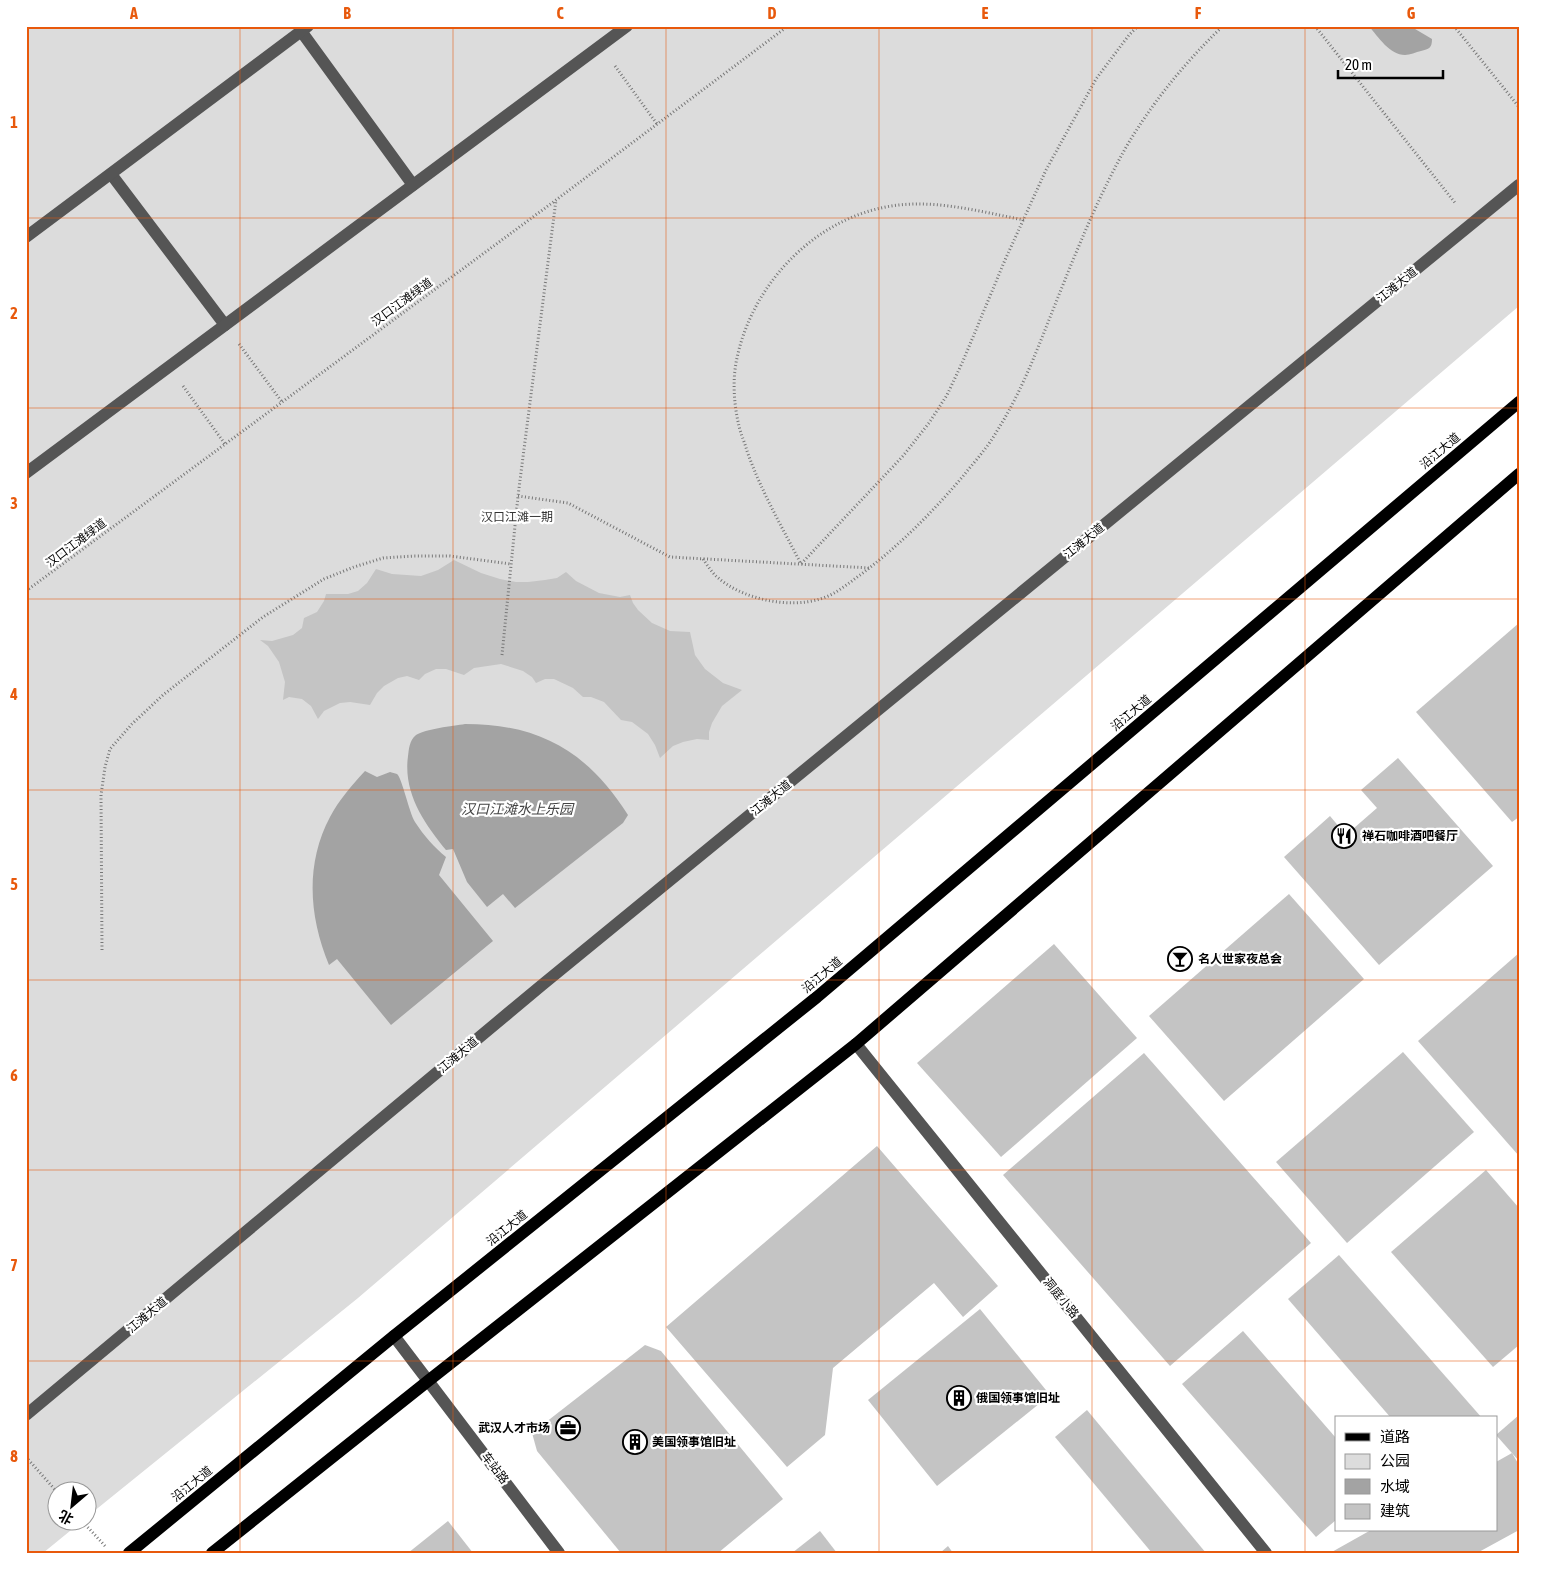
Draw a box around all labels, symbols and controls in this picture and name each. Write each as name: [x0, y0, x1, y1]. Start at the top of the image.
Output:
text: A: [129, 4, 138, 22]
text: B: [343, 4, 351, 22]
text: C: [556, 4, 564, 22]
text: D: [768, 4, 777, 22]
text: E: [982, 4, 989, 22]
text: F: [1195, 4, 1202, 22]
text: G: [1407, 4, 1416, 22]
scale bar: [1338, 48, 1442, 80]
text: 20 m: [1345, 56, 1372, 73]
text: 1: [10, 113, 18, 131]
street label: 江滩大道: [1374, 264, 1420, 306]
street label: 汉口江滩绿道: [369, 275, 435, 329]
text: 2: [10, 304, 18, 322]
street label: 沿江大道: [1417, 430, 1463, 472]
text: 3: [10, 494, 18, 512]
park label: 汉口江滩一期: [481, 510, 553, 524]
street label: 汉口江滩绿道: [43, 516, 109, 570]
street label: 江滩大道: [1061, 520, 1107, 562]
text: 4: [9, 685, 18, 703]
street label: 沿江大道: [1108, 692, 1154, 734]
street label: 江滩大道: [748, 777, 794, 819]
water label: 汉口江滩水上乐园: [461, 801, 575, 817]
restaurant icon: 禅石咖啡酒吧餐厅: [1331, 823, 1357, 849]
place label: 禅石咖啡酒吧餐厅: [1362, 829, 1458, 843]
text: 5: [10, 875, 18, 893]
bar icon: 名人世家夜总会: [1167, 946, 1193, 972]
place label: 名人世家夜总会: [1198, 952, 1282, 966]
street label: 沿江大道: [799, 954, 845, 996]
street label: 江滩大道: [435, 1034, 481, 1076]
text: 6: [10, 1066, 18, 1084]
street label: 沿江大道: [484, 1207, 530, 1249]
text: 7: [10, 1256, 18, 1274]
street label: 洞庭小路: [1040, 1275, 1082, 1321]
street label: 江滩大道: [124, 1294, 170, 1336]
building icon: 俄国领事馆旧址: [946, 1385, 972, 1411]
place label: 俄国领事馆旧址: [976, 1391, 1060, 1405]
office icon: 武汉人才市场: [555, 1415, 581, 1441]
legend: [1335, 1416, 1498, 1532]
place label: 武汉人才市场: [478, 1421, 550, 1435]
text: 道路: [1380, 1428, 1410, 1445]
building icon: 美国领事馆旧址: [622, 1429, 648, 1455]
place label: 美国领事馆旧址: [652, 1435, 736, 1449]
text: 8: [10, 1447, 18, 1465]
street label: 车站路: [479, 1449, 511, 1487]
text: 公园: [1380, 1452, 1410, 1469]
street label: 沿江大道: [169, 1463, 215, 1505]
text: 水域: [1380, 1478, 1410, 1495]
north arrow: [48, 1482, 98, 1532]
text: 建筑: [1380, 1502, 1410, 1519]
text: 北: [56, 1507, 76, 1528]

